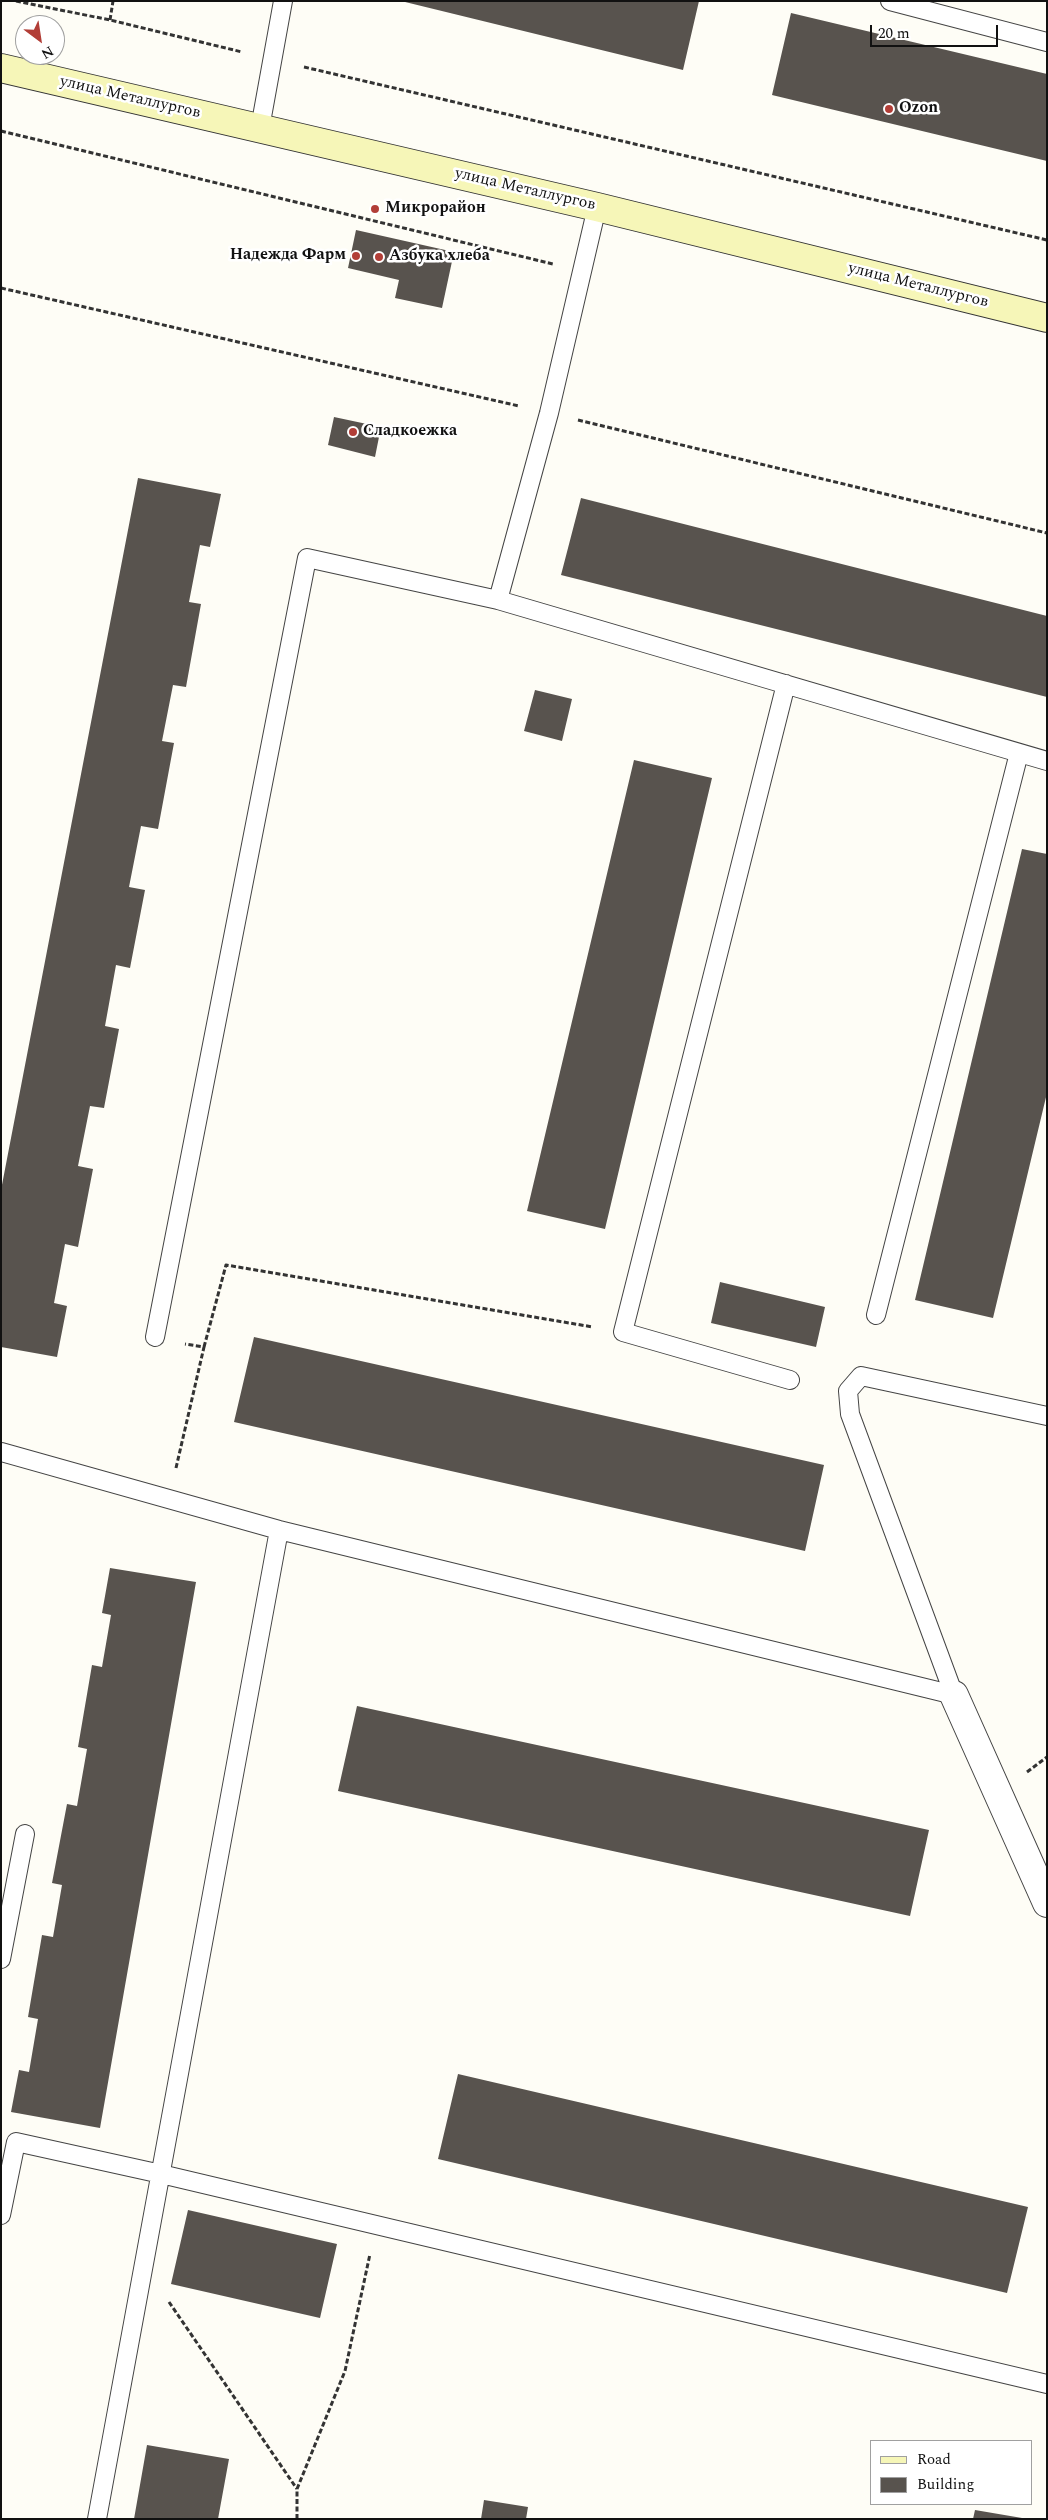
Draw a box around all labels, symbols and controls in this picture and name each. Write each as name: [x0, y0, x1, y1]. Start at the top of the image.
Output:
north arrow: [15, 15, 65, 65]
scale bar: [873, 15, 1000, 47]
text: 20 m: [878, 22, 910, 45]
text: N: [37, 40, 58, 64]
street label: улица Металлургов: [58, 72, 202, 124]
place label: Ozon: [899, 99, 938, 119]
marker: Ozon: [883, 103, 895, 115]
street label: улица Металлургов: [453, 164, 597, 216]
place label: Микрорайон: [385, 199, 486, 219]
marker: Микрорайон: [369, 203, 381, 215]
place label: Надежда Фарм: [230, 246, 346, 266]
place label: Азбука хлеба: [389, 247, 490, 267]
marker: Надежда Фарм: [350, 250, 362, 262]
marker: Азбука хлеба: [373, 251, 385, 263]
street label: улица Металлургов: [846, 259, 990, 313]
place label: Сладкоежка: [363, 422, 457, 442]
marker: Сладкоежка: [347, 426, 359, 438]
legend: [870, 2440, 1033, 2505]
text: Road: [917, 2448, 951, 2471]
text: Building: [917, 2473, 974, 2496]

